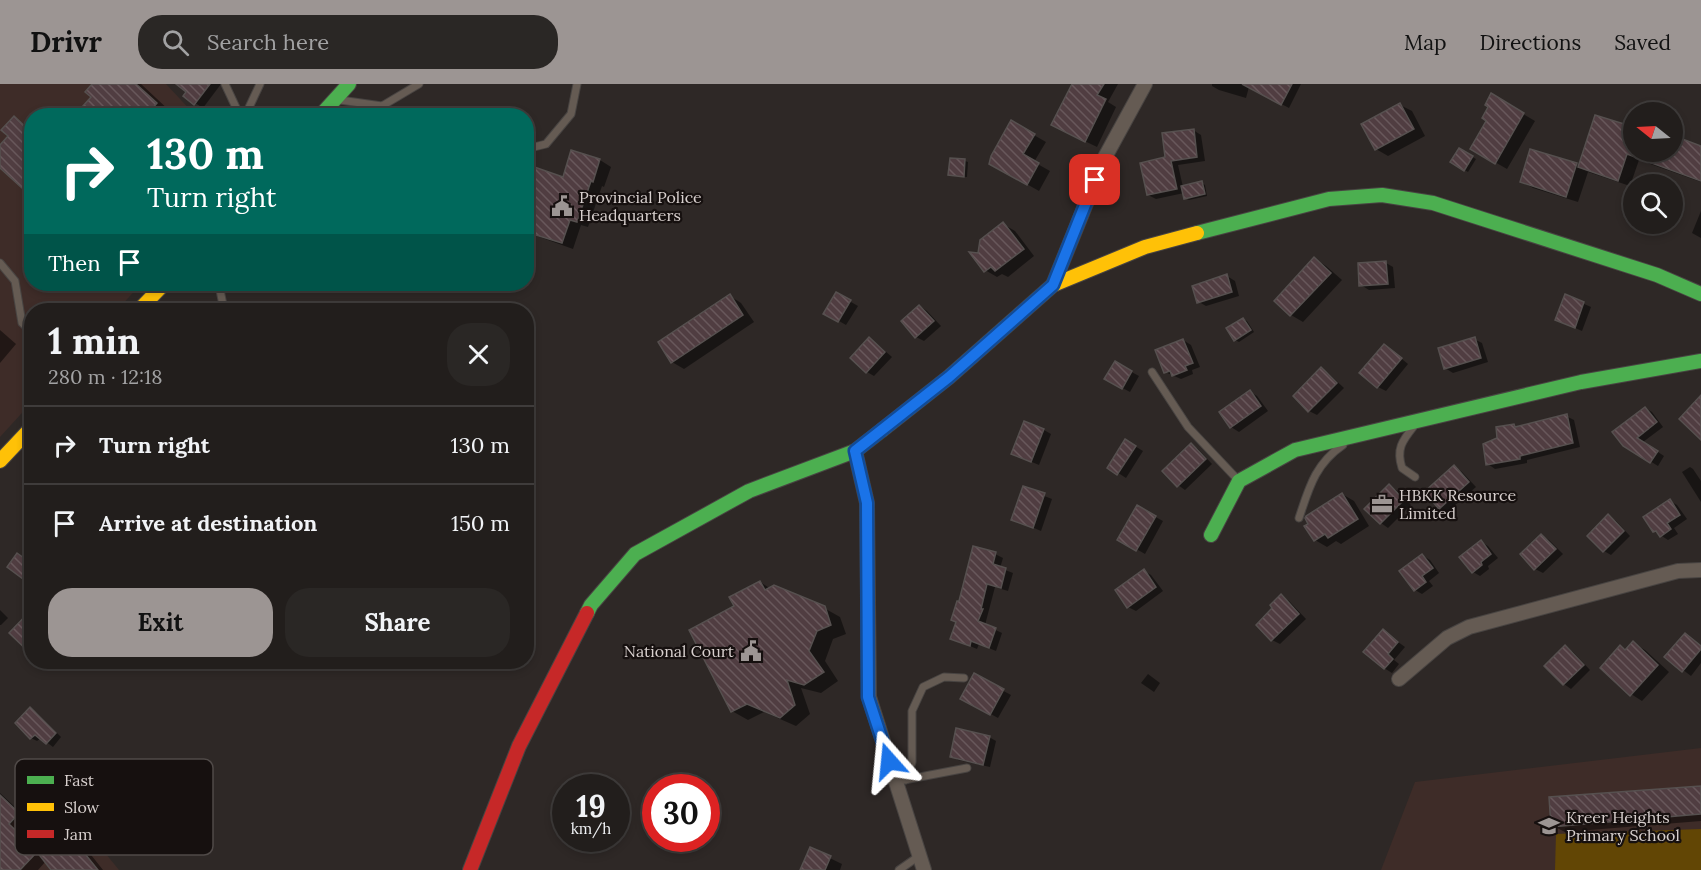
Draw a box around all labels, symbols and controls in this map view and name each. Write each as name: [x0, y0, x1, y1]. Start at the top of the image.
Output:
search box: [138, 15, 558, 69]
text: Drivr: [30, 24, 102, 60]
icon: search: [159, 26, 192, 59]
text: Search here: [207, 28, 329, 56]
text: Map: [1404, 29, 1447, 56]
text: Directions: [1480, 29, 1581, 56]
text: Saved: [1614, 29, 1671, 56]
north arrow: [1623, 102, 1683, 162]
map controls: [1623, 102, 1683, 234]
text: 130 m: [147, 127, 264, 181]
icon: right: [48, 132, 126, 210]
pin: [1069, 154, 1120, 205]
icon: arrive: [1078, 163, 1111, 196]
button: search: [1623, 174, 1683, 234]
text: Turn right: [147, 180, 276, 214]
place label: Provincial Police Headquarters: [579, 187, 702, 225]
public building icon: Provincial Police Headquarters: [550, 194, 574, 218]
icon: arrive: [113, 246, 146, 279]
text: Then: [48, 249, 101, 277]
text: 1 min: [48, 318, 140, 364]
button: close: [447, 323, 510, 386]
text: 280 m · 12:18: [48, 364, 163, 389]
icon: right: [48, 429, 81, 462]
text: Turn right: [99, 431, 210, 459]
text: 130 m: [451, 431, 510, 459]
place label: HBKK Resource Limited: [1399, 485, 1517, 523]
office icon: HBKK Resource Limited: [1370, 492, 1394, 516]
icon: arrive: [48, 507, 81, 540]
text: Arrive at destination: [99, 509, 317, 537]
text: 150 m: [451, 509, 510, 537]
button: Exit: [48, 588, 273, 657]
button: Share: [285, 588, 510, 657]
public building icon: National Court: [739, 639, 763, 663]
place label: National Court: [624, 641, 735, 661]
position arrow: [857, 729, 921, 793]
legend: [15, 759, 213, 855]
text: Fast: [64, 770, 95, 790]
speed limit sign: 30: [642, 774, 720, 852]
text: 19: [576, 787, 606, 825]
text: Slow: [64, 797, 100, 817]
place label: Kreer Heights Primary School: [1566, 807, 1680, 845]
school or university icon: Kreer Heights Primary School: [1537, 814, 1561, 838]
text: km/h: [571, 819, 611, 838]
text: Jam: [63, 824, 92, 844]

